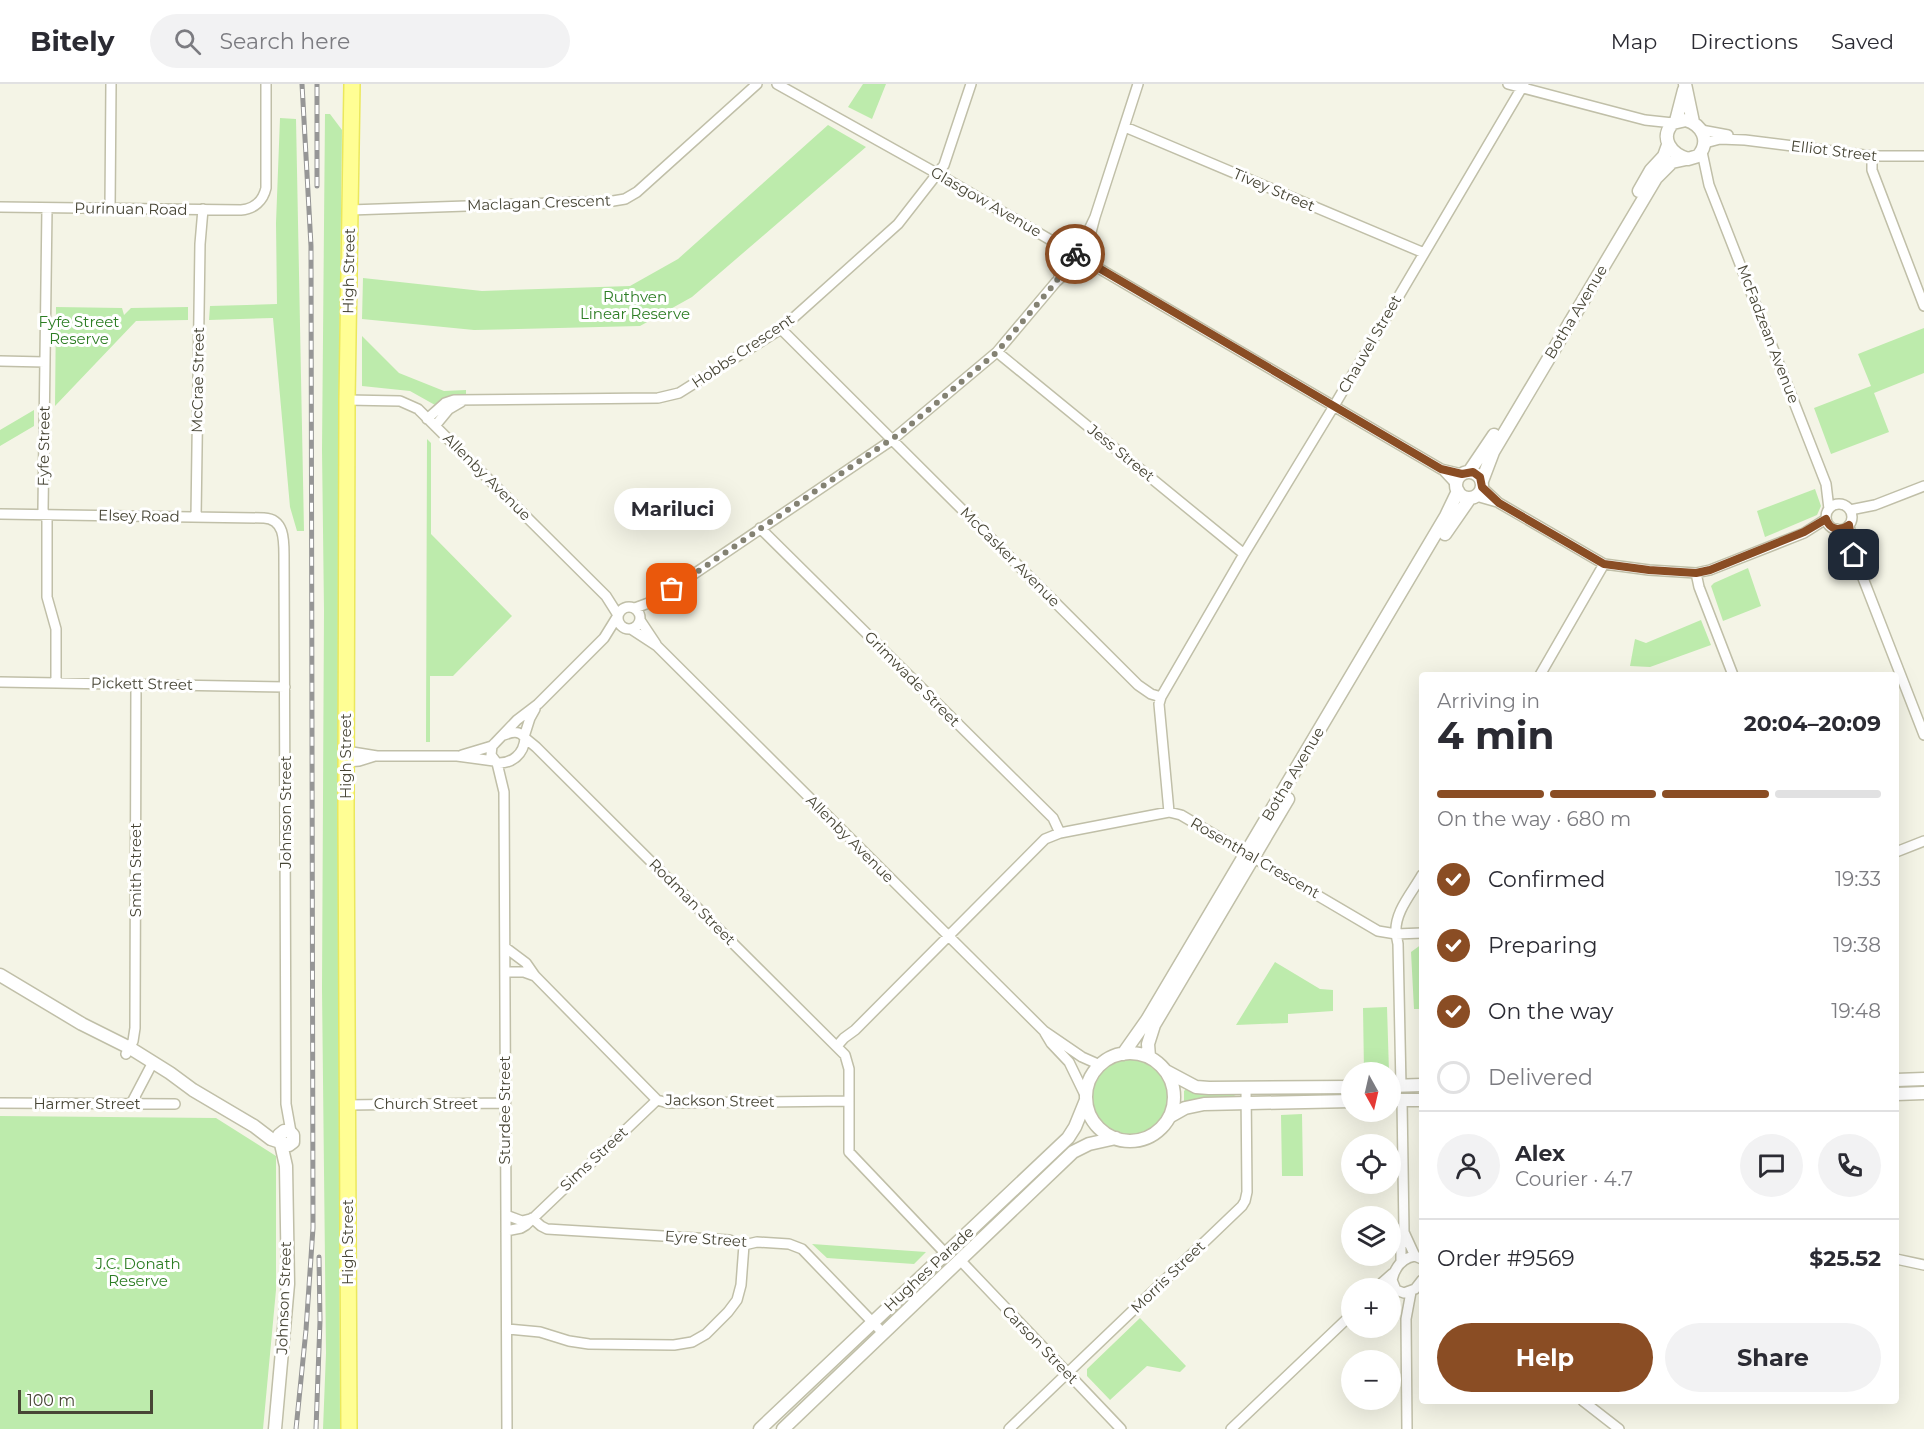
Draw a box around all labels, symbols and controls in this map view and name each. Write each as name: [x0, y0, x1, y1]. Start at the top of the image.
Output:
search box: [150, 14, 570, 68]
text: Bitely: [30, 24, 114, 58]
icon: search: [171, 25, 204, 58]
text: Search here: [219, 28, 350, 55]
text: Map: [1611, 29, 1657, 54]
text: Directions: [1690, 29, 1798, 54]
text: Saved: [1831, 29, 1894, 54]
street label: Elliot Street: [1790, 136, 1878, 165]
street label: Glasgow Avenue: [927, 162, 1045, 241]
street label: Tivey Street: [1230, 164, 1318, 215]
street label: Maclagan Crescent: [467, 190, 611, 215]
street label: Purinuan Road: [74, 198, 188, 219]
courier: [1045, 224, 1105, 284]
street label: High Street: [338, 228, 359, 314]
icon: bike: [1059, 238, 1092, 271]
street label: Botha Avenue: [1540, 261, 1611, 362]
street label: McFadzean Avenue: [1733, 262, 1804, 406]
park label: Ruthven Linear Reserve: [580, 287, 690, 323]
street label: Chauvel Street: [1334, 291, 1405, 396]
street label: Hobbs Crescent: [688, 309, 798, 392]
park label: Fyfe Street Reserve: [39, 312, 119, 348]
street label: McCrae Street: [187, 327, 208, 433]
street label: Fyfe Street: [33, 405, 54, 487]
street label: Jess Street: [1083, 419, 1159, 485]
street label: Allenby Avenue: [439, 429, 535, 525]
callout: Mariluci: [614, 487, 730, 529]
text: Mariluci: [631, 497, 714, 521]
street label: McCasker Avenue: [956, 503, 1064, 611]
street label: Elsey Road: [98, 505, 180, 526]
pin: [1828, 529, 1879, 580]
icon: home: [1837, 538, 1870, 571]
pin: [646, 563, 697, 614]
icon: bag: [655, 572, 688, 605]
street label: Grimwade Street: [861, 627, 964, 730]
street label: Pickett Street: [91, 673, 193, 694]
text: Arriving in: [1437, 689, 1540, 713]
text: 20:04–20:09: [1744, 710, 1881, 737]
text: 4 min: [1437, 711, 1555, 759]
street label: High Street: [336, 713, 355, 799]
street label: Botha Avenue: [1257, 723, 1328, 824]
street label: Johnson Street: [276, 755, 295, 870]
street label: Allenby Avenue: [802, 791, 898, 887]
text: On the way · 680 m: [1437, 807, 1631, 831]
street label: Rosenthal Crescent: [1187, 813, 1323, 902]
street label: Smith Street: [126, 823, 145, 917]
street label: Rodman Street: [645, 854, 740, 949]
icon: check: [1437, 863, 1470, 896]
text: Confirmed: [1488, 866, 1605, 893]
text: 19:33: [1835, 867, 1881, 891]
icon: check: [1437, 929, 1470, 962]
text: Preparing: [1488, 932, 1597, 959]
text: 19:38: [1833, 933, 1881, 957]
icon: check: [1437, 995, 1470, 1028]
text: On the way: [1488, 998, 1613, 1025]
text: 19:48: [1831, 999, 1881, 1023]
street label: Sturdee Street: [495, 1056, 514, 1164]
north arrow: [1341, 1062, 1401, 1122]
map controls: [1341, 1062, 1401, 1410]
text: Delivered: [1488, 1064, 1593, 1091]
street label: Jackson Street: [664, 1090, 775, 1111]
street label: Harmer Street: [33, 1094, 141, 1113]
street label: Church Street: [374, 1094, 478, 1113]
street label: Sims Street: [556, 1122, 632, 1195]
button: locate: [1341, 1134, 1401, 1194]
button: person: [1437, 1134, 1500, 1197]
button: chat: [1740, 1134, 1803, 1197]
button: phone: [1818, 1134, 1881, 1197]
text: Alex: [1515, 1140, 1565, 1167]
text: Courier · 4.7: [1515, 1167, 1633, 1191]
street label: High Street: [338, 1199, 357, 1285]
button: layers: [1341, 1206, 1401, 1266]
street label: Hughes Parade: [880, 1222, 978, 1315]
street label: Eyre Street: [664, 1226, 748, 1251]
street label: Morris Street: [1126, 1236, 1209, 1317]
street label: Johnson Street: [272, 1241, 295, 1356]
text: Order #9569: [1437, 1245, 1575, 1272]
text: $25.52: [1809, 1245, 1881, 1272]
park label: J.C. Donath Reserve: [94, 1254, 181, 1290]
button: +: [1341, 1278, 1401, 1338]
street label: Carson Street: [998, 1302, 1082, 1388]
button: Help: [1437, 1323, 1653, 1392]
button: Share: [1665, 1323, 1881, 1392]
button: −: [1341, 1350, 1401, 1410]
scale bar: [18, 1387, 153, 1414]
text: 100 m: [27, 1391, 75, 1410]

